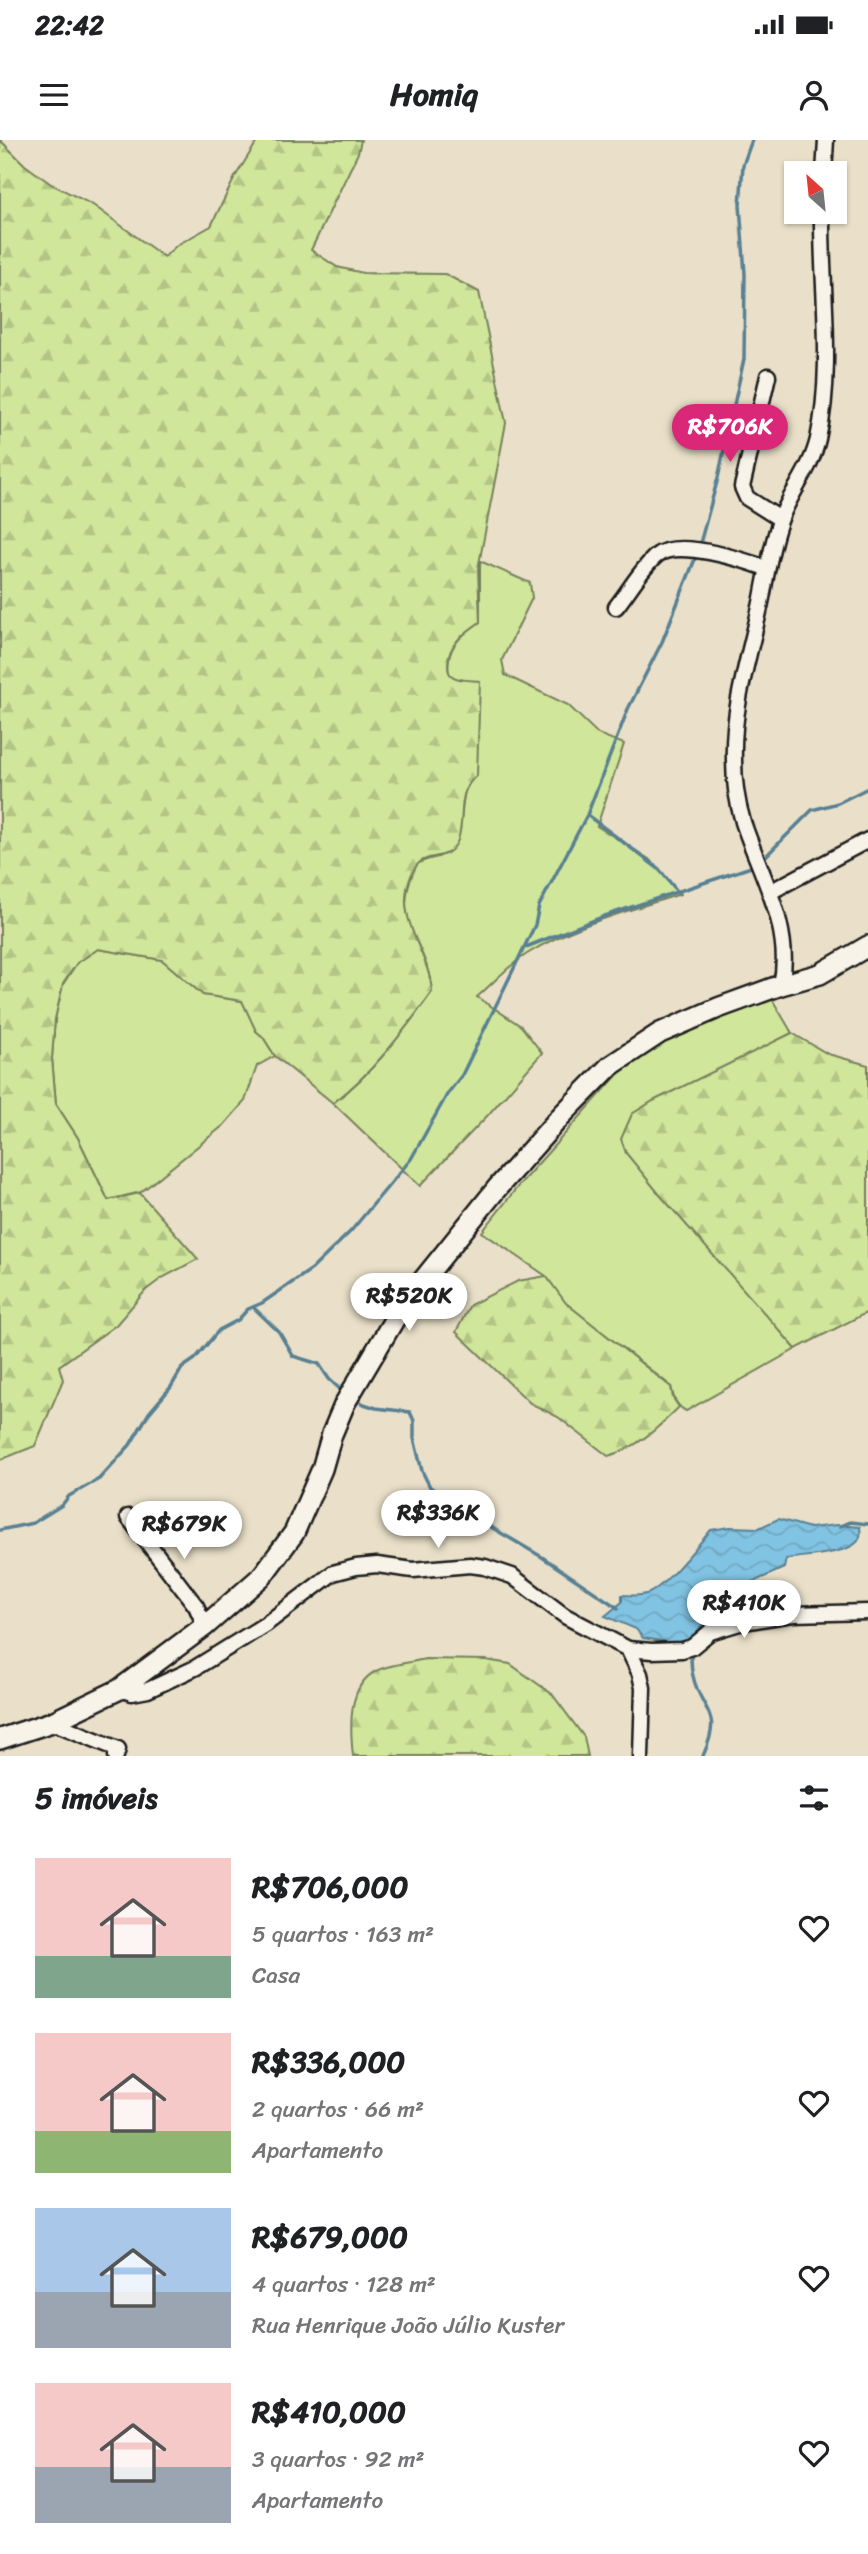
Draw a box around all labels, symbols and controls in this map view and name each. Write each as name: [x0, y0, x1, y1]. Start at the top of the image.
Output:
text: 22:42: [35, 2, 104, 48]
text: Homiq: [390, 66, 478, 123]
icon: menu: [35, 76, 73, 114]
icon: person: [795, 76, 833, 114]
north arrow: [784, 161, 847, 224]
map controls: [784, 161, 847, 224]
pin: R$706K: [673, 404, 787, 464]
text: R$706K: [688, 406, 772, 447]
pin: R$520K: [352, 1274, 466, 1333]
text: R$520K: [366, 1275, 452, 1316]
pin: R$336K: [381, 1490, 495, 1550]
text: R$336K: [397, 1492, 479, 1533]
pin: R$679K: [127, 1502, 241, 1561]
text: R$679K: [142, 1503, 226, 1544]
pin: R$410K: [687, 1580, 801, 1640]
text: R$410K: [703, 1582, 785, 1623]
text: 5 imóveis: [35, 1771, 158, 1825]
icon: filters: [795, 1779, 833, 1817]
text: R$706,000: [252, 1860, 408, 1914]
icon: home: [91, 1886, 175, 1970]
icon: heart: [795, 1909, 833, 1947]
text: 5 quartos · 163 m²: [252, 1914, 434, 1955]
text: Casa: [252, 1955, 300, 1996]
text: R$336,000: [252, 2035, 405, 2089]
icon: home: [91, 2061, 175, 2145]
icon: heart: [795, 2084, 833, 2122]
text: 2 quartos · 66 m²: [252, 2089, 424, 2130]
text: Apartamento: [252, 2130, 383, 2171]
text: R$679,000: [252, 2210, 408, 2264]
icon: home: [91, 2236, 175, 2320]
icon: heart: [795, 2259, 833, 2297]
text: 4 quartos · 128 m²: [252, 2264, 436, 2305]
text: Rua Henrique João Júlio Kuster: [252, 2305, 564, 2346]
text: R$410,000: [252, 2385, 406, 2439]
icon: home: [91, 2411, 175, 2495]
icon: heart: [795, 2434, 833, 2472]
text: 3 quartos · 92 m²: [252, 2439, 425, 2480]
text: Apartamento: [252, 2480, 383, 2521]

